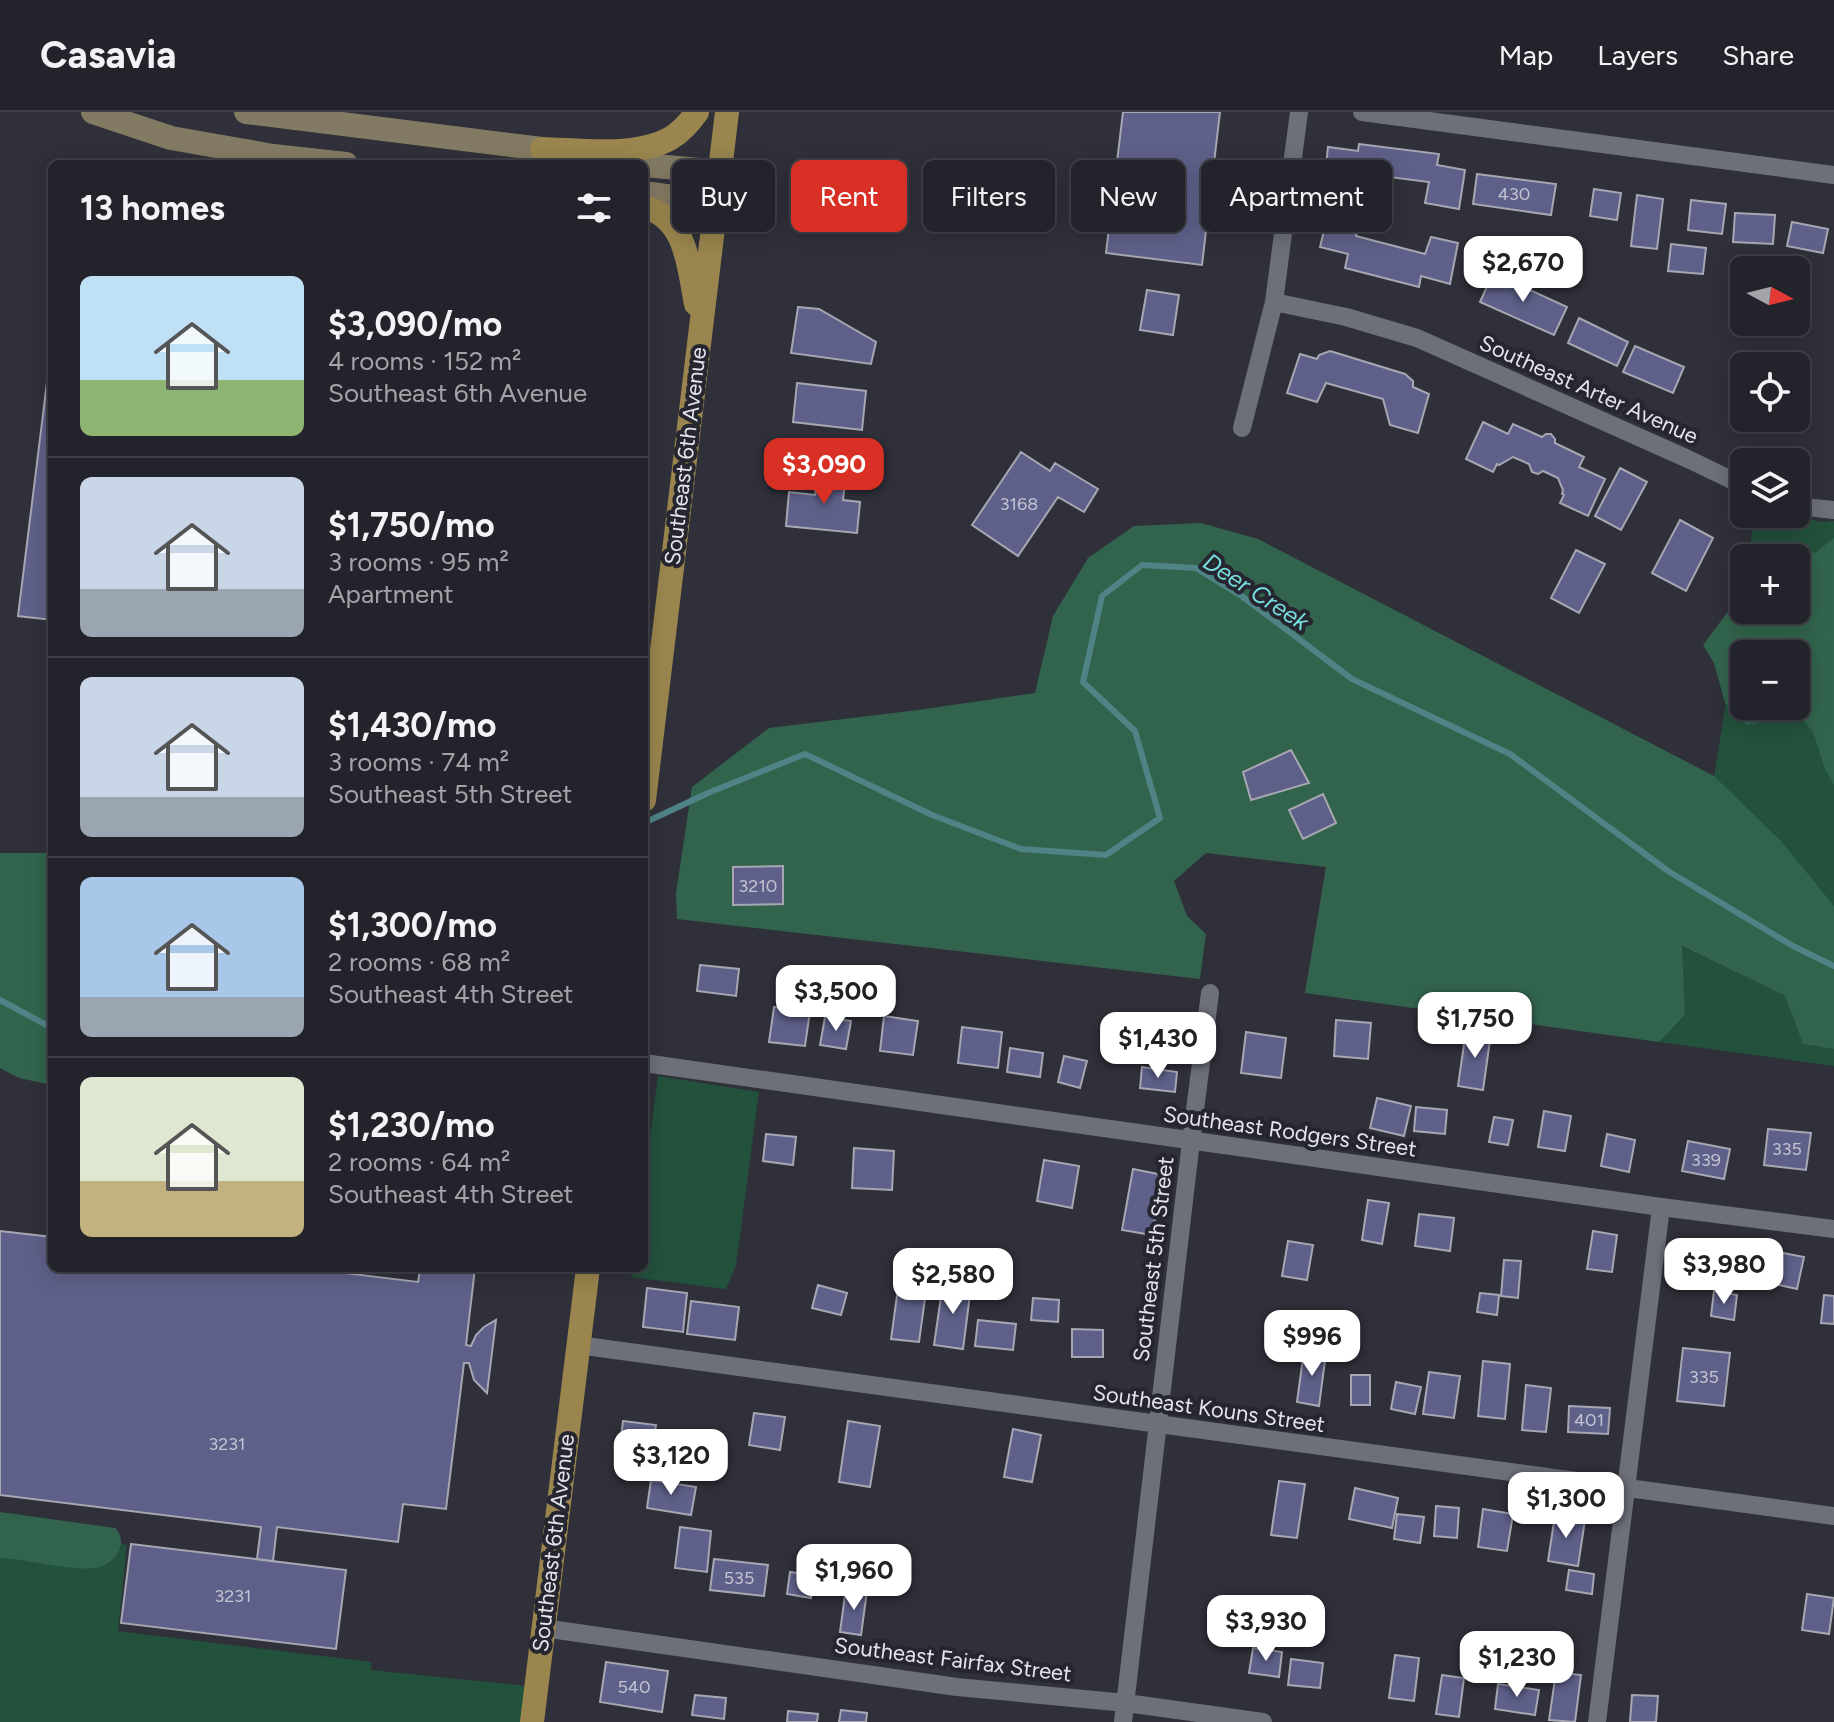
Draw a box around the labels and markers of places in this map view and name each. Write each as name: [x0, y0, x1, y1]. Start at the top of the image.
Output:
pin: $2,670: [1458, 236, 1588, 304]
pin: $3,090: [759, 438, 889, 506]
pin: $3,500: [771, 965, 901, 1033]
pin: $1,750: [1410, 992, 1540, 1060]
pin: $1,430: [1093, 1012, 1223, 1080]
pin: $3,980: [1659, 1238, 1789, 1306]
pin: $2,580: [888, 1248, 1018, 1316]
pin: $996: [1265, 1310, 1359, 1378]
pin: $3,120: [606, 1429, 736, 1497]
pin: $1,300: [1501, 1472, 1631, 1540]
pin: $1,960: [789, 1544, 919, 1612]
pin: $3,930: [1201, 1595, 1331, 1663]
pin: $1,230: [1452, 1631, 1582, 1699]

